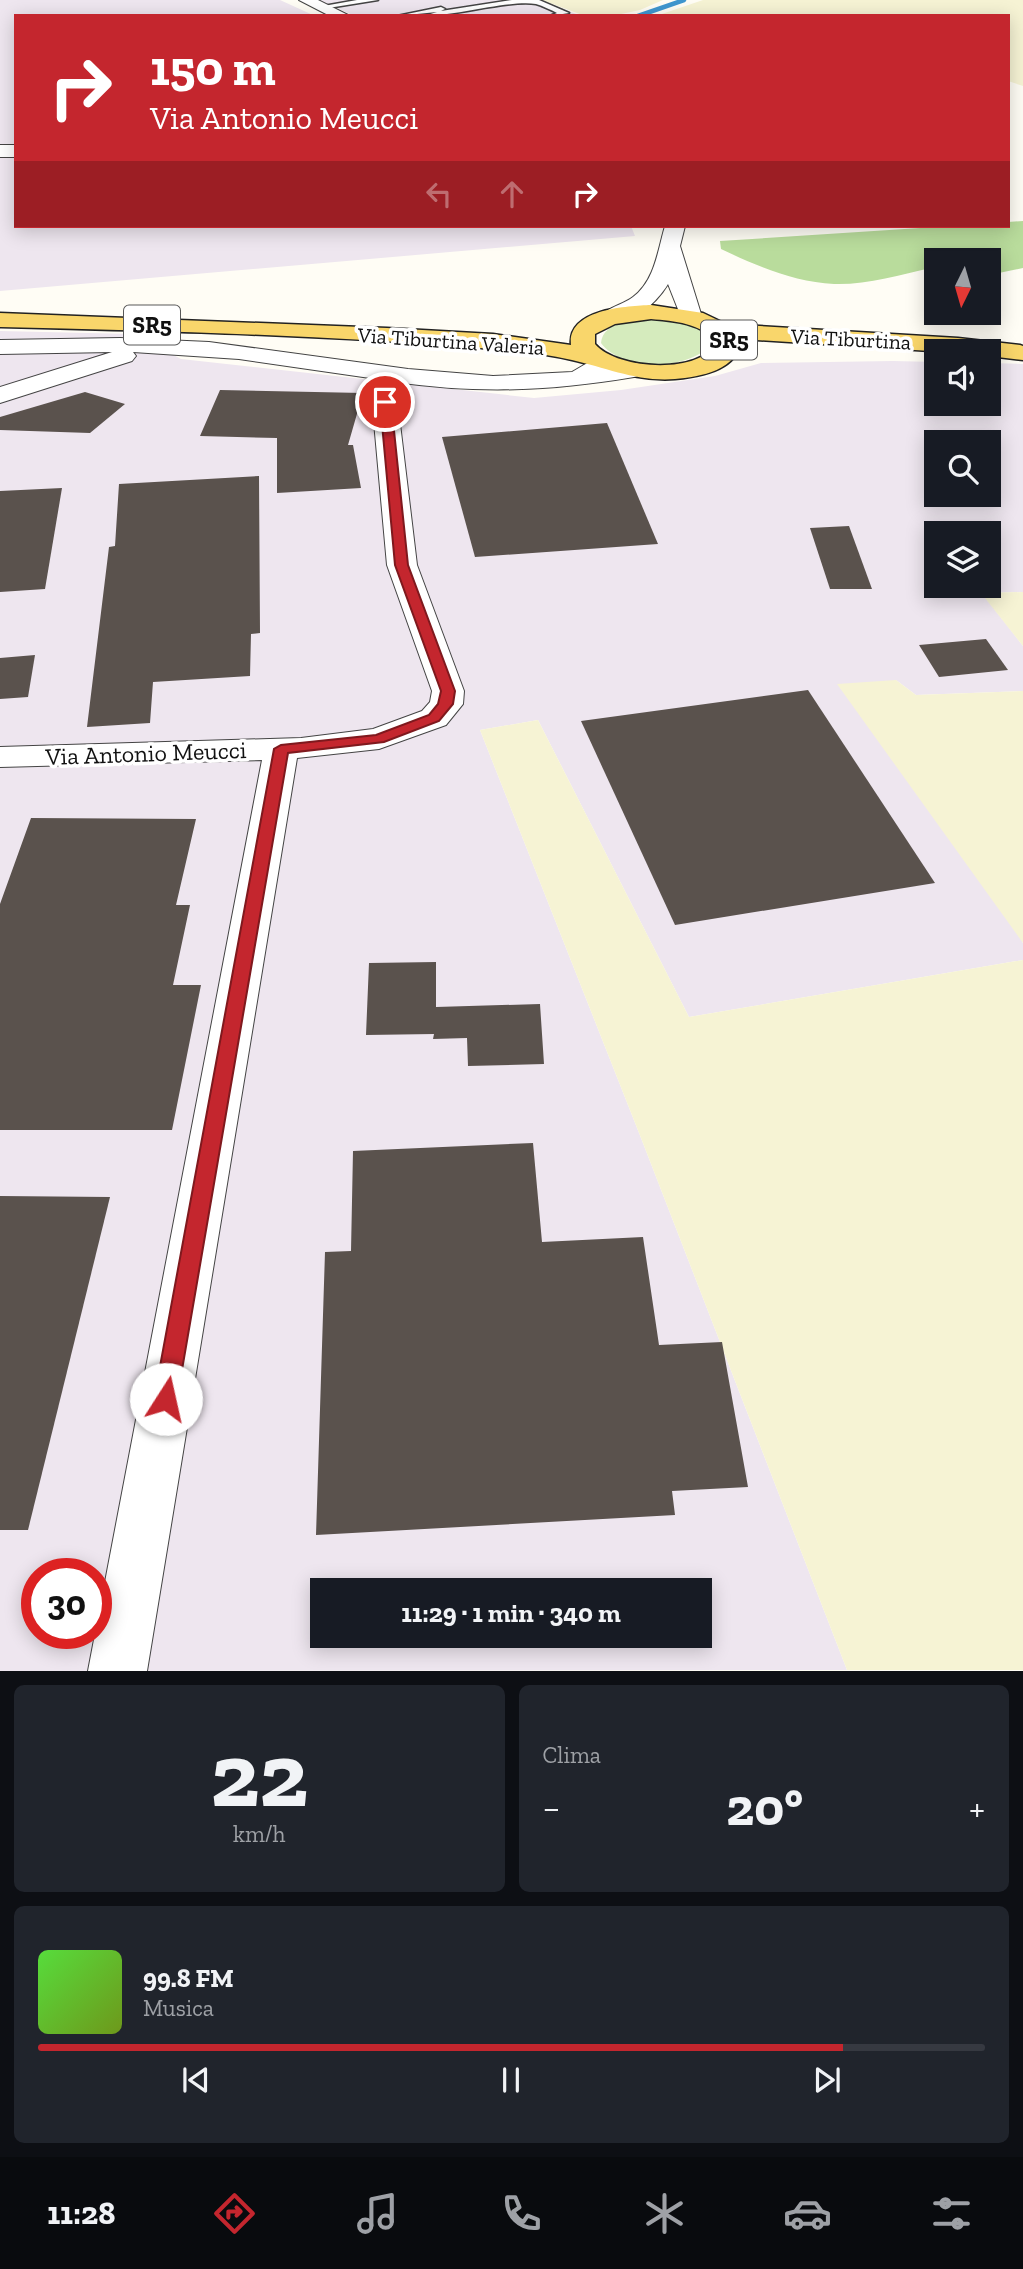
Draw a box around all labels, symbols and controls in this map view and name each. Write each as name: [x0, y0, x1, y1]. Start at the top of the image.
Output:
text: 150 m: [150, 39, 276, 98]
icon: right: [35, 42, 126, 133]
text: Via Antonio Meucci: [150, 99, 418, 137]
icon: left: [420, 175, 458, 213]
icon: ahead: [493, 175, 531, 213]
icon: right: [566, 175, 604, 213]
north arrow: [924, 248, 1001, 326]
map controls: [924, 248, 1001, 598]
road number: SR5: [124, 306, 180, 344]
road number: SR5: [701, 320, 757, 360]
street label: Via Tiburtina Valeria: [356, 322, 545, 360]
street label: Via Tiburtina: [789, 323, 912, 355]
button: sound: [924, 339, 1001, 416]
pin: [355, 372, 415, 432]
icon: arrive: [366, 383, 404, 421]
button: search: [924, 430, 1001, 507]
button: layers: [924, 521, 1001, 598]
street label: Via Antonio Meucci: [44, 735, 247, 771]
position arrow: [129, 1362, 203, 1436]
speed limit sign: 30: [21, 1558, 112, 1649]
text: 11:29 · 1 min · 340 m: [401, 1597, 621, 1629]
text: 22: [210, 1720, 308, 1829]
text: Clima: [543, 1741, 601, 1769]
text: 20°: [726, 1776, 803, 1838]
text: −: [543, 1785, 560, 1831]
text: +: [969, 1785, 985, 1831]
text: km/h: [233, 1820, 286, 1848]
text: 99.8 FM: [143, 1962, 234, 1994]
text: Musica: [143, 1994, 214, 2022]
icon: previous: [177, 2061, 215, 2099]
icon: pause: [492, 2061, 530, 2099]
icon: next: [808, 2061, 846, 2099]
icon: directions: [210, 2189, 259, 2238]
icon: music: [353, 2189, 402, 2238]
icon: phone: [497, 2189, 546, 2238]
icon: climate: [640, 2189, 689, 2238]
icon: car: [783, 2189, 832, 2238]
icon: filters: [927, 2189, 976, 2238]
text: 11:28: [47, 2194, 115, 2232]

